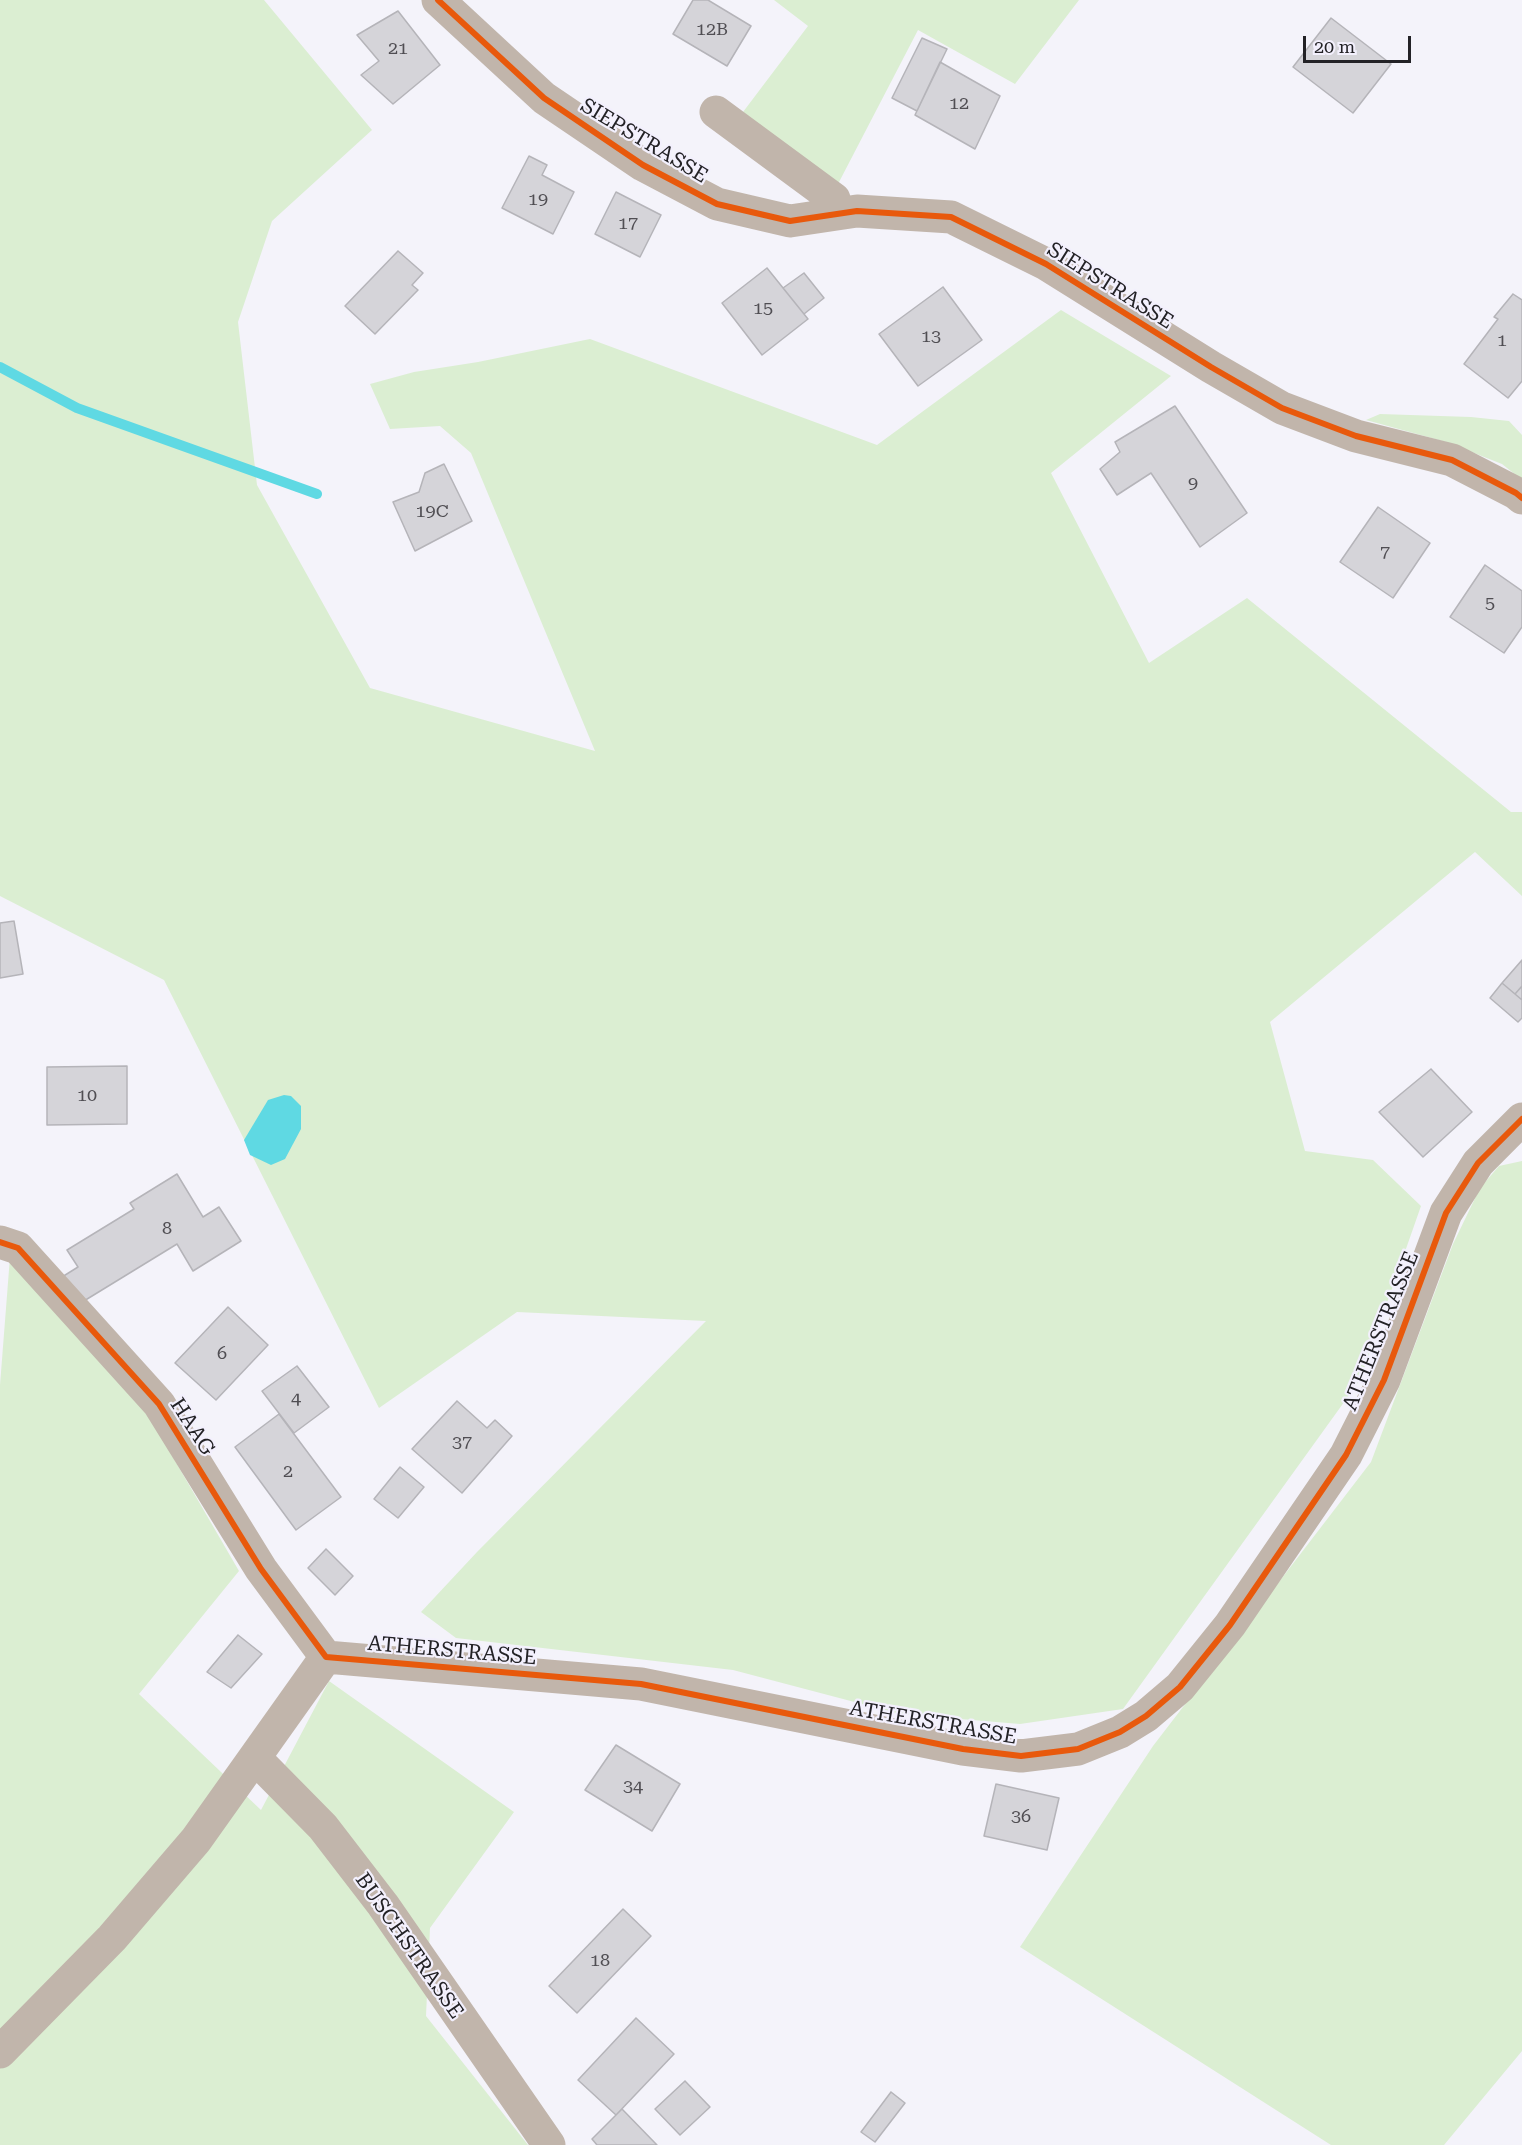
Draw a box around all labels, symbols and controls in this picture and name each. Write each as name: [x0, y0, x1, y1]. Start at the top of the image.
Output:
house number: 12B: [696, 19, 728, 41]
scale bar: [1306, 24, 1414, 62]
text: 20 m: [1314, 36, 1355, 57]
house number: 21: [388, 38, 408, 60]
street label: SIEPSTRASSE: [576, 93, 712, 189]
house number: 12: [949, 93, 969, 115]
house number: 19: [528, 189, 548, 211]
house number: 17: [618, 213, 638, 235]
street label: SIEPSTRASSE: [1042, 237, 1178, 335]
house number: 15: [753, 298, 773, 320]
house number: 13: [921, 326, 941, 348]
house number: 1: [1497, 330, 1507, 352]
house number: 9: [1188, 473, 1198, 495]
house number: 19C: [415, 501, 449, 523]
house number: 7: [1380, 542, 1390, 564]
house number: 5: [1485, 593, 1495, 615]
house number: 10: [77, 1085, 97, 1107]
house number: 8: [162, 1218, 172, 1240]
street label: ATHERSTRASSE: [1338, 1248, 1424, 1414]
house number: 6: [217, 1343, 227, 1365]
house number: 4: [291, 1388, 301, 1410]
street label: HAAG: [164, 1394, 220, 1460]
house number: 37: [452, 1432, 472, 1454]
house number: 2: [283, 1461, 293, 1483]
street label: ATHERSTRASSE: [366, 1631, 538, 1671]
street label: ATHERSTRASSE: [847, 1696, 1019, 1750]
house number: 34: [623, 1776, 643, 1798]
house number: 36: [1011, 1806, 1031, 1828]
street label: BUSCHSTRASSE: [349, 1868, 469, 2024]
house number: 18: [590, 1950, 610, 1972]

